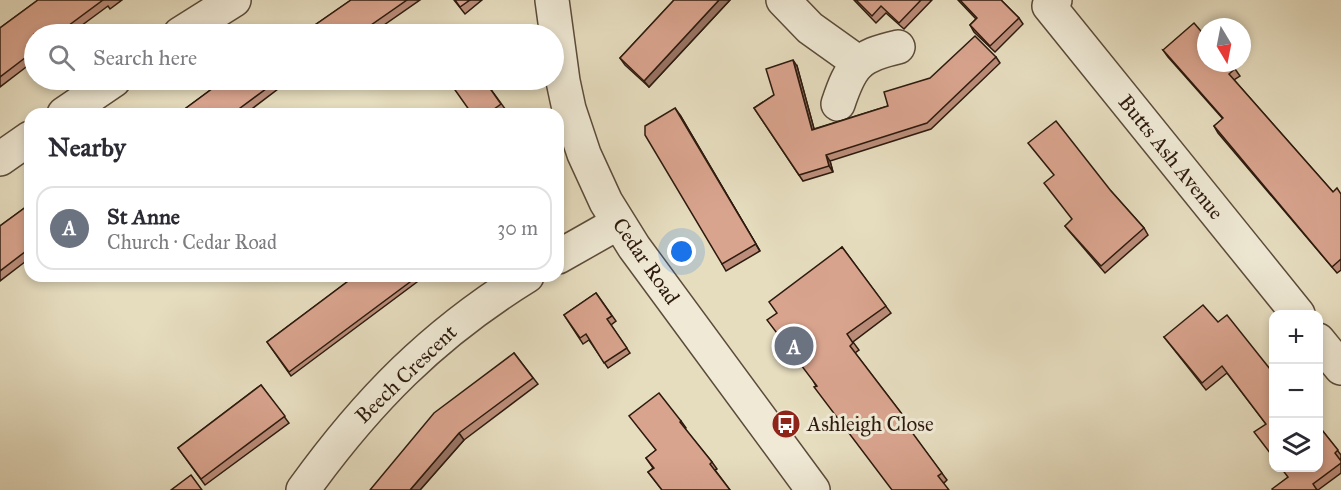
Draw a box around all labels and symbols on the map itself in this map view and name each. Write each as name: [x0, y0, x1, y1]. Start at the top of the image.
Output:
north arrow: [1197, 18, 1251, 72]
street label: Butts Ash Avenue: [1113, 89, 1229, 225]
street label: Cedar Road: [607, 213, 685, 310]
your location: [667, 237, 696, 266]
street label: Beech Crescent: [350, 319, 463, 429]
pin: A: [774, 324, 814, 368]
bus stop icon: Ashleigh Close: [770, 408, 802, 440]
place label: Ashleigh Close: [806, 411, 934, 437]

